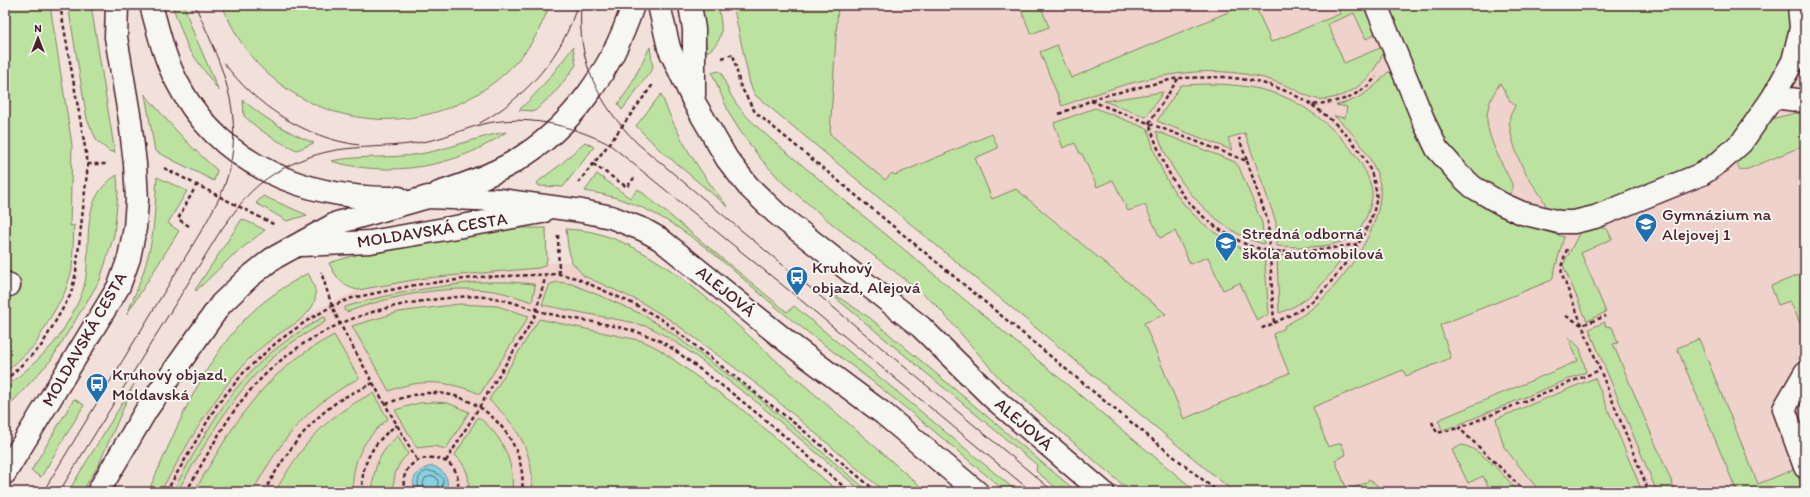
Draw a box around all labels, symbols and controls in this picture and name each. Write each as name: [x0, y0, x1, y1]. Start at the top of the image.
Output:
north arrow: [18, 18, 58, 58]
text: N: [34, 22, 42, 35]
place label: Gymnázium na Alejovej 1: [1662, 204, 1772, 244]
street label: MOLDAVSKÁ CESTA: [355, 208, 509, 252]
school or university icon: Gymnázium na Alejovej 1: [1633, 211, 1659, 244]
place label: Stredná odborná škola automobilová: [1242, 223, 1384, 263]
school or university icon: Stredná odborná škola automobilová: [1213, 230, 1239, 263]
place label: Kruhový objazd, Alejová: [812, 257, 921, 297]
street label: ALEJOVÁ: [693, 261, 760, 321]
bus stop icon: Kruhový objazd, Alejová: [784, 264, 810, 297]
street label: MOLDAVSKÁ CESTA: [37, 268, 131, 410]
place label: Kruhový objazd, Moldavská: [112, 364, 228, 404]
bus stop icon: Kruhový objazd, Moldavská: [84, 371, 110, 404]
street label: ALEJOVÁ: [991, 393, 1057, 455]

